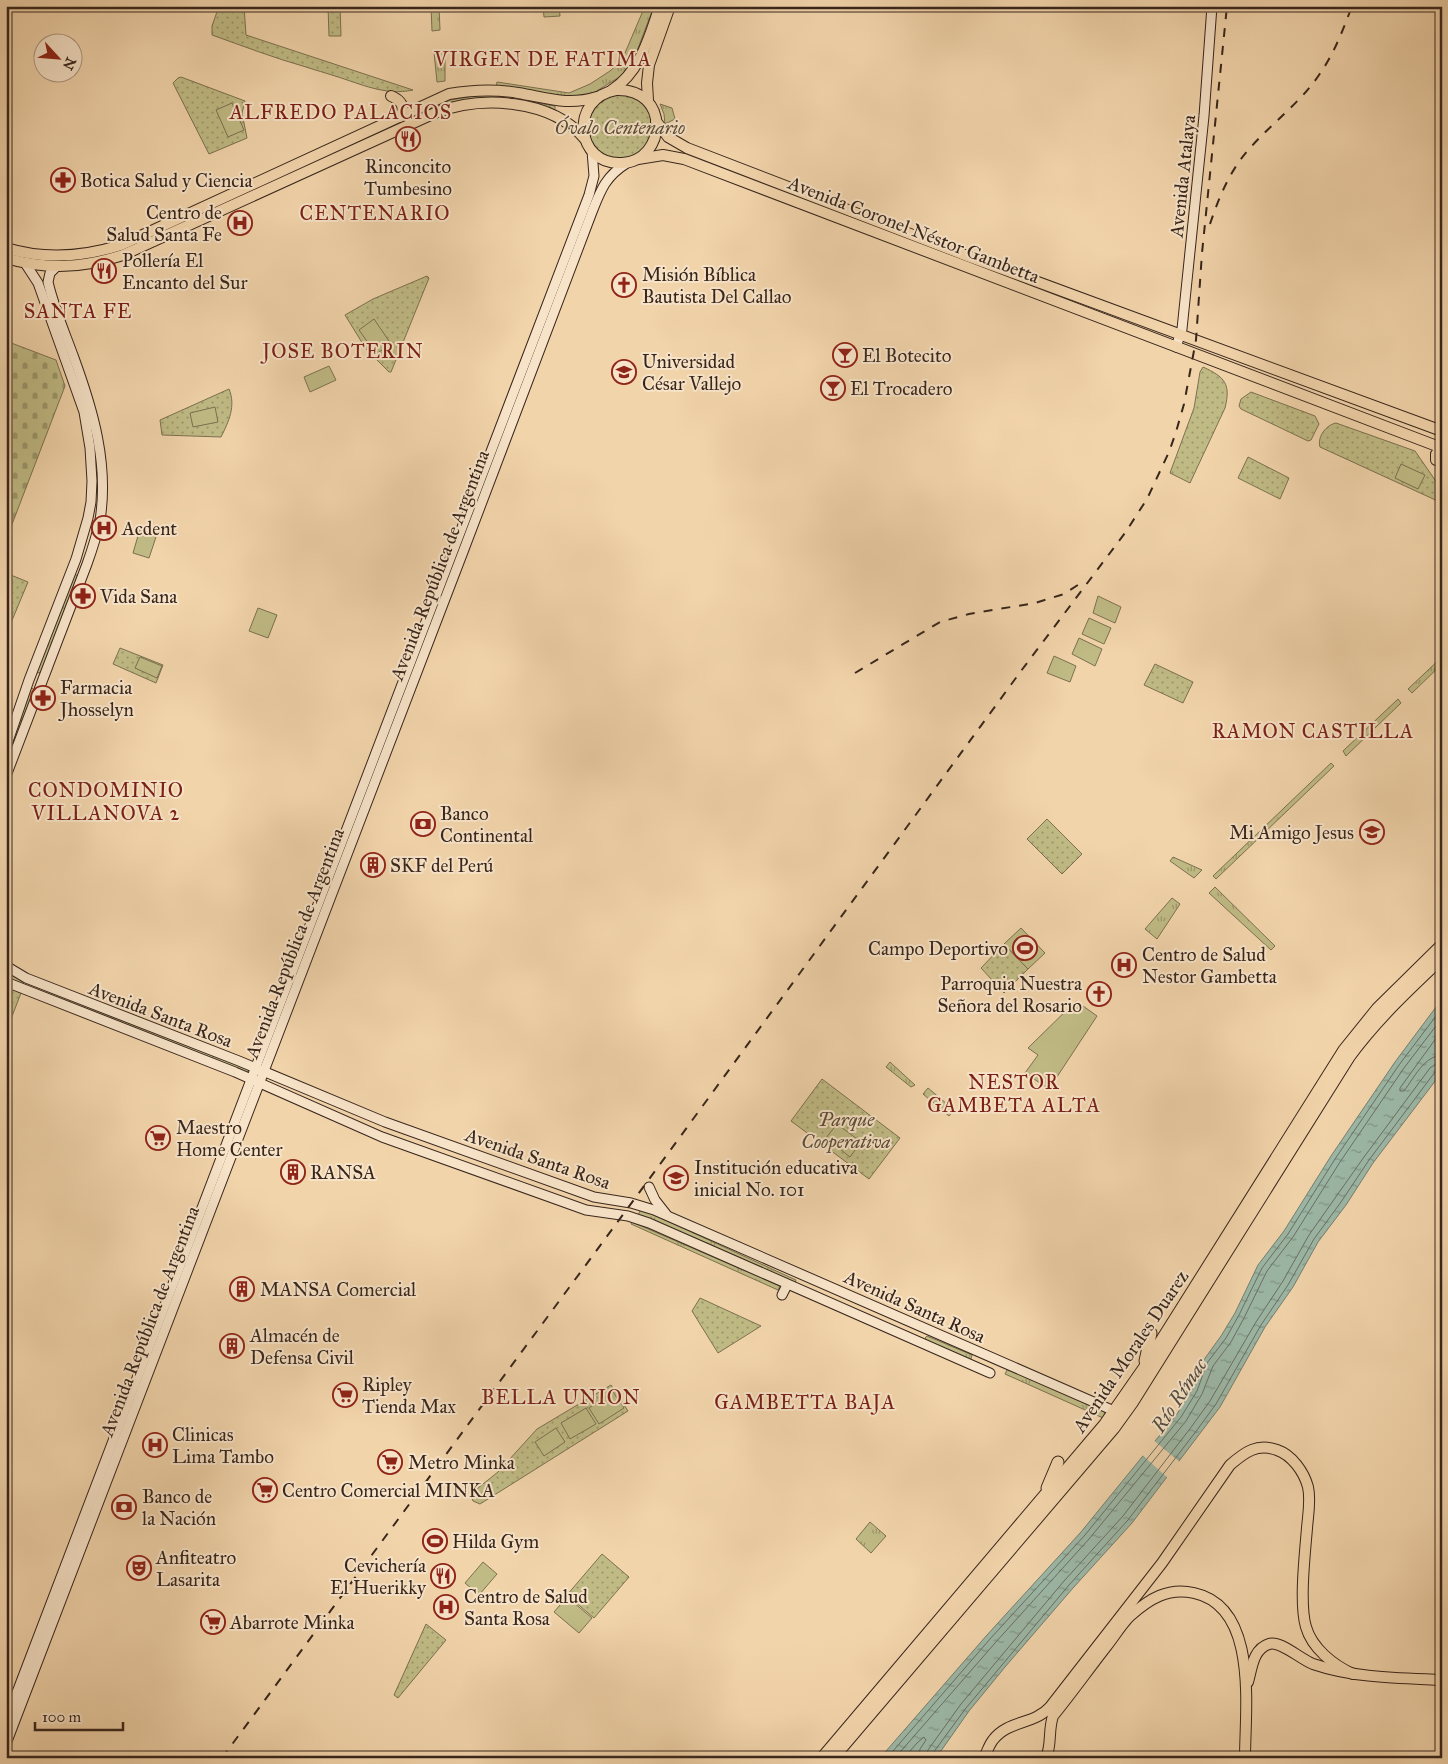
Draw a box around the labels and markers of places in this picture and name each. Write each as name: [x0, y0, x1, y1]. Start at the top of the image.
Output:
restaurant icon: Rinconcito Tumbesino: [395, 126, 421, 152]
place label: Rinconcito Tumbesino: [364, 155, 452, 200]
pharmacy icon: Botica Salud y Ciencia: [50, 167, 76, 193]
place label: Botica Salud y Ciencia: [80, 169, 254, 192]
place label: Centro de Salud Santa Fe: [106, 201, 222, 246]
hospital icon: Centro de Salud Santa Fe: [227, 210, 253, 236]
place label: Pollería El Encanto del Sur: [122, 249, 248, 294]
restaurant icon: Pollería El Encanto del Sur: [91, 258, 117, 284]
place label: Misión Bíblica Bautista Del Callao: [642, 263, 792, 308]
church icon: Misión Bíblica Bautista Del Callao: [611, 272, 637, 298]
bar icon: El Botecito: [832, 342, 858, 368]
place label: El Botecito: [862, 344, 952, 367]
place label: Universidad César Vallejo: [642, 350, 742, 395]
school or university icon: Universidad César Vallejo: [611, 359, 637, 385]
bar icon: El Trocadero: [820, 375, 846, 401]
place label: El Trocadero: [850, 377, 953, 400]
hospital icon: Acdent: [91, 515, 117, 541]
place label: Acdent: [121, 517, 177, 540]
pharmacy icon: Vida Sana: [70, 583, 96, 609]
place label: Vida Sana: [99, 585, 178, 608]
place label: Farmacia Jhosselyn: [58, 676, 134, 722]
pharmacy icon: Farmacia Jhosselyn: [30, 685, 56, 711]
place label: Banco Continental: [440, 802, 534, 847]
bank icon: Banco Continental: [410, 811, 436, 837]
school or university icon: Mi Amigo Jesus: [1359, 819, 1385, 845]
place label: Mi Amigo Jesus: [1229, 821, 1354, 845]
building icon: SKF del Perú: [360, 852, 386, 878]
place label: SKF del Perú: [390, 854, 493, 877]
sports icon: Campo Deportivo: [1012, 935, 1038, 961]
place label: Campo Deportivo: [868, 937, 1008, 960]
place label: Centro de Salud Nestor Gambetta: [1142, 943, 1278, 988]
hospital icon: Centro de Salud Nestor Gambetta: [1111, 952, 1137, 978]
place label: Parroquia Nuestra Señora del Rosario: [937, 972, 1083, 1017]
church icon: Parroquia Nuestra Señora del Rosario: [1086, 981, 1112, 1007]
place label: Maestro Home Center: [176, 1116, 283, 1161]
supermarket icon: Maestro Home Center: [145, 1125, 171, 1151]
place label: Institución educativa inicial No. 101: [694, 1156, 859, 1201]
building icon: RANSA: [280, 1159, 306, 1185]
place label: RANSA: [310, 1161, 376, 1184]
school or university icon: Institución educativa inicial No. 101: [663, 1165, 689, 1191]
building icon: MANSA Comercial: [229, 1276, 255, 1302]
place label: MANSA Comercial: [260, 1278, 417, 1301]
place label: Almacén de Defensa Civil: [249, 1324, 355, 1369]
building icon: Almacén de Defensa Civil: [219, 1333, 245, 1359]
place label: Ripley Tienda Max: [362, 1373, 457, 1418]
supermarket icon: Ripley Tienda Max: [332, 1382, 358, 1408]
place label: Clinicas Lima Tambo: [172, 1423, 274, 1468]
hospital icon: Clinicas Lima Tambo: [142, 1432, 168, 1458]
supermarket icon: Metro Minka: [377, 1449, 403, 1475]
place label: Metro Minka: [408, 1451, 516, 1474]
supermarket icon: Centro Comercial MINKA: [252, 1477, 278, 1503]
place label: Centro Comercial MINKA: [282, 1479, 495, 1502]
place label: Banco de la Nación: [142, 1485, 216, 1530]
bank icon: Banco de la Nación: [111, 1494, 137, 1520]
sports icon: Hilda Gym: [422, 1528, 448, 1554]
place label: Hilda Gym: [452, 1530, 539, 1553]
place label: Anfiteatro Lasarita: [155, 1546, 236, 1591]
place label: Cevichería El Huerikky: [330, 1554, 427, 1599]
theatre icon: Anfiteatro Lasarita: [126, 1555, 152, 1581]
restaurant icon: Cevichería El Huerikky: [430, 1563, 456, 1589]
place label: Centro de Salud Santa Rosa: [464, 1585, 588, 1630]
hospital icon: Centro de Salud Santa Rosa: [433, 1594, 459, 1620]
supermarket icon: Abarrote Minka: [200, 1609, 226, 1635]
place label: Abarrote Minka: [229, 1611, 356, 1634]

